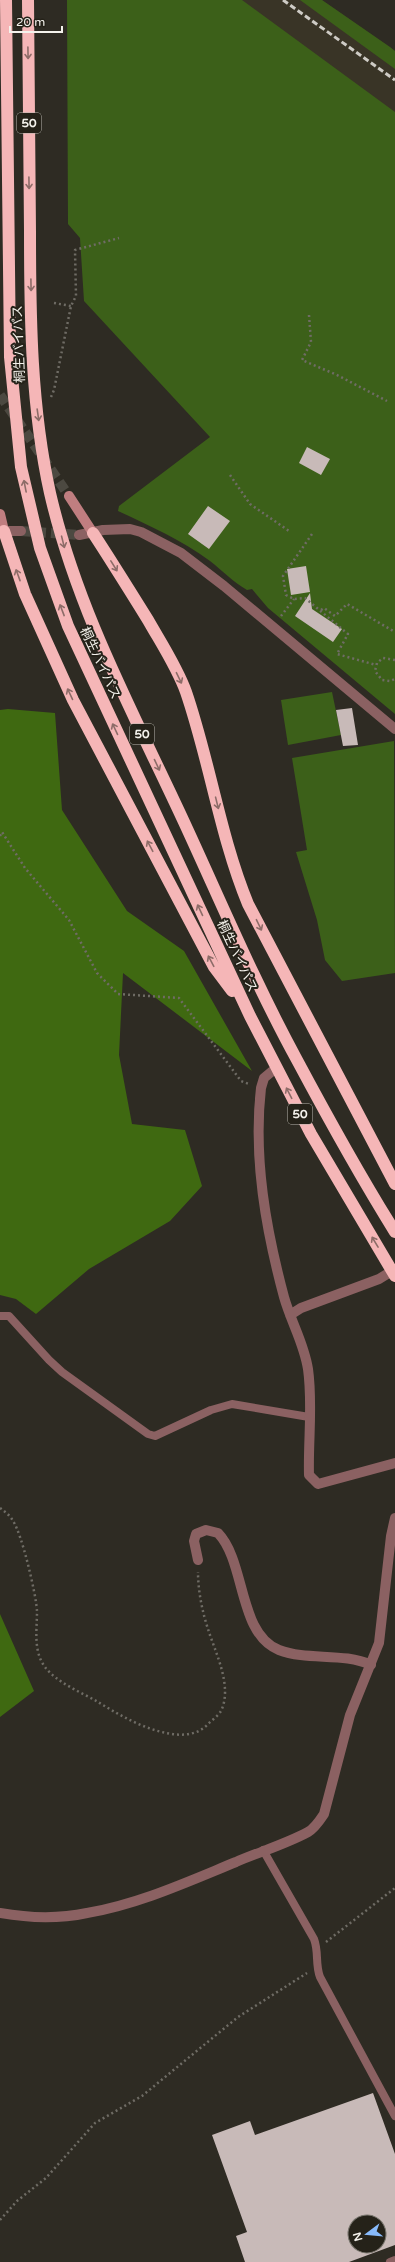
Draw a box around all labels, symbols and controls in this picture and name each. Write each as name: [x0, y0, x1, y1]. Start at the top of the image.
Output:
scale bar: [10, 8, 62, 34]
text: 20 m: [16, 15, 45, 29]
one-way arrow: [24, 46, 32, 59]
road number: 50: [17, 113, 41, 133]
one-way arrow: [25, 176, 33, 189]
one-way arrow: [27, 278, 34, 291]
street label: 桐生バイパス: [10, 305, 28, 383]
one-way arrow: [34, 408, 41, 421]
one-way arrow: [20, 480, 28, 493]
one-way arrow: [60, 536, 67, 549]
one-way arrow: [111, 560, 119, 572]
one-way arrow: [13, 570, 21, 582]
one-way arrow: [57, 605, 65, 617]
street label: 桐生バイパス: [76, 624, 124, 702]
one-way arrow: [176, 672, 183, 684]
one-way arrow: [66, 688, 73, 700]
one-way arrow: [111, 723, 118, 735]
road number: 50: [130, 724, 154, 744]
one-way arrow: [154, 759, 161, 771]
one-way arrow: [214, 796, 221, 809]
one-way arrow: [146, 841, 153, 853]
one-way arrow: [196, 904, 203, 916]
street label: 桐生バイパス: [213, 917, 261, 995]
one-way arrow: [256, 919, 263, 931]
one-way arrow: [207, 955, 215, 967]
one-way arrow: [285, 1087, 293, 1099]
road number: 50: [288, 1104, 312, 1124]
one-way arrow: [370, 1236, 378, 1248]
north arrow: [347, 2214, 387, 2254]
text: N: [350, 2231, 365, 2243]

